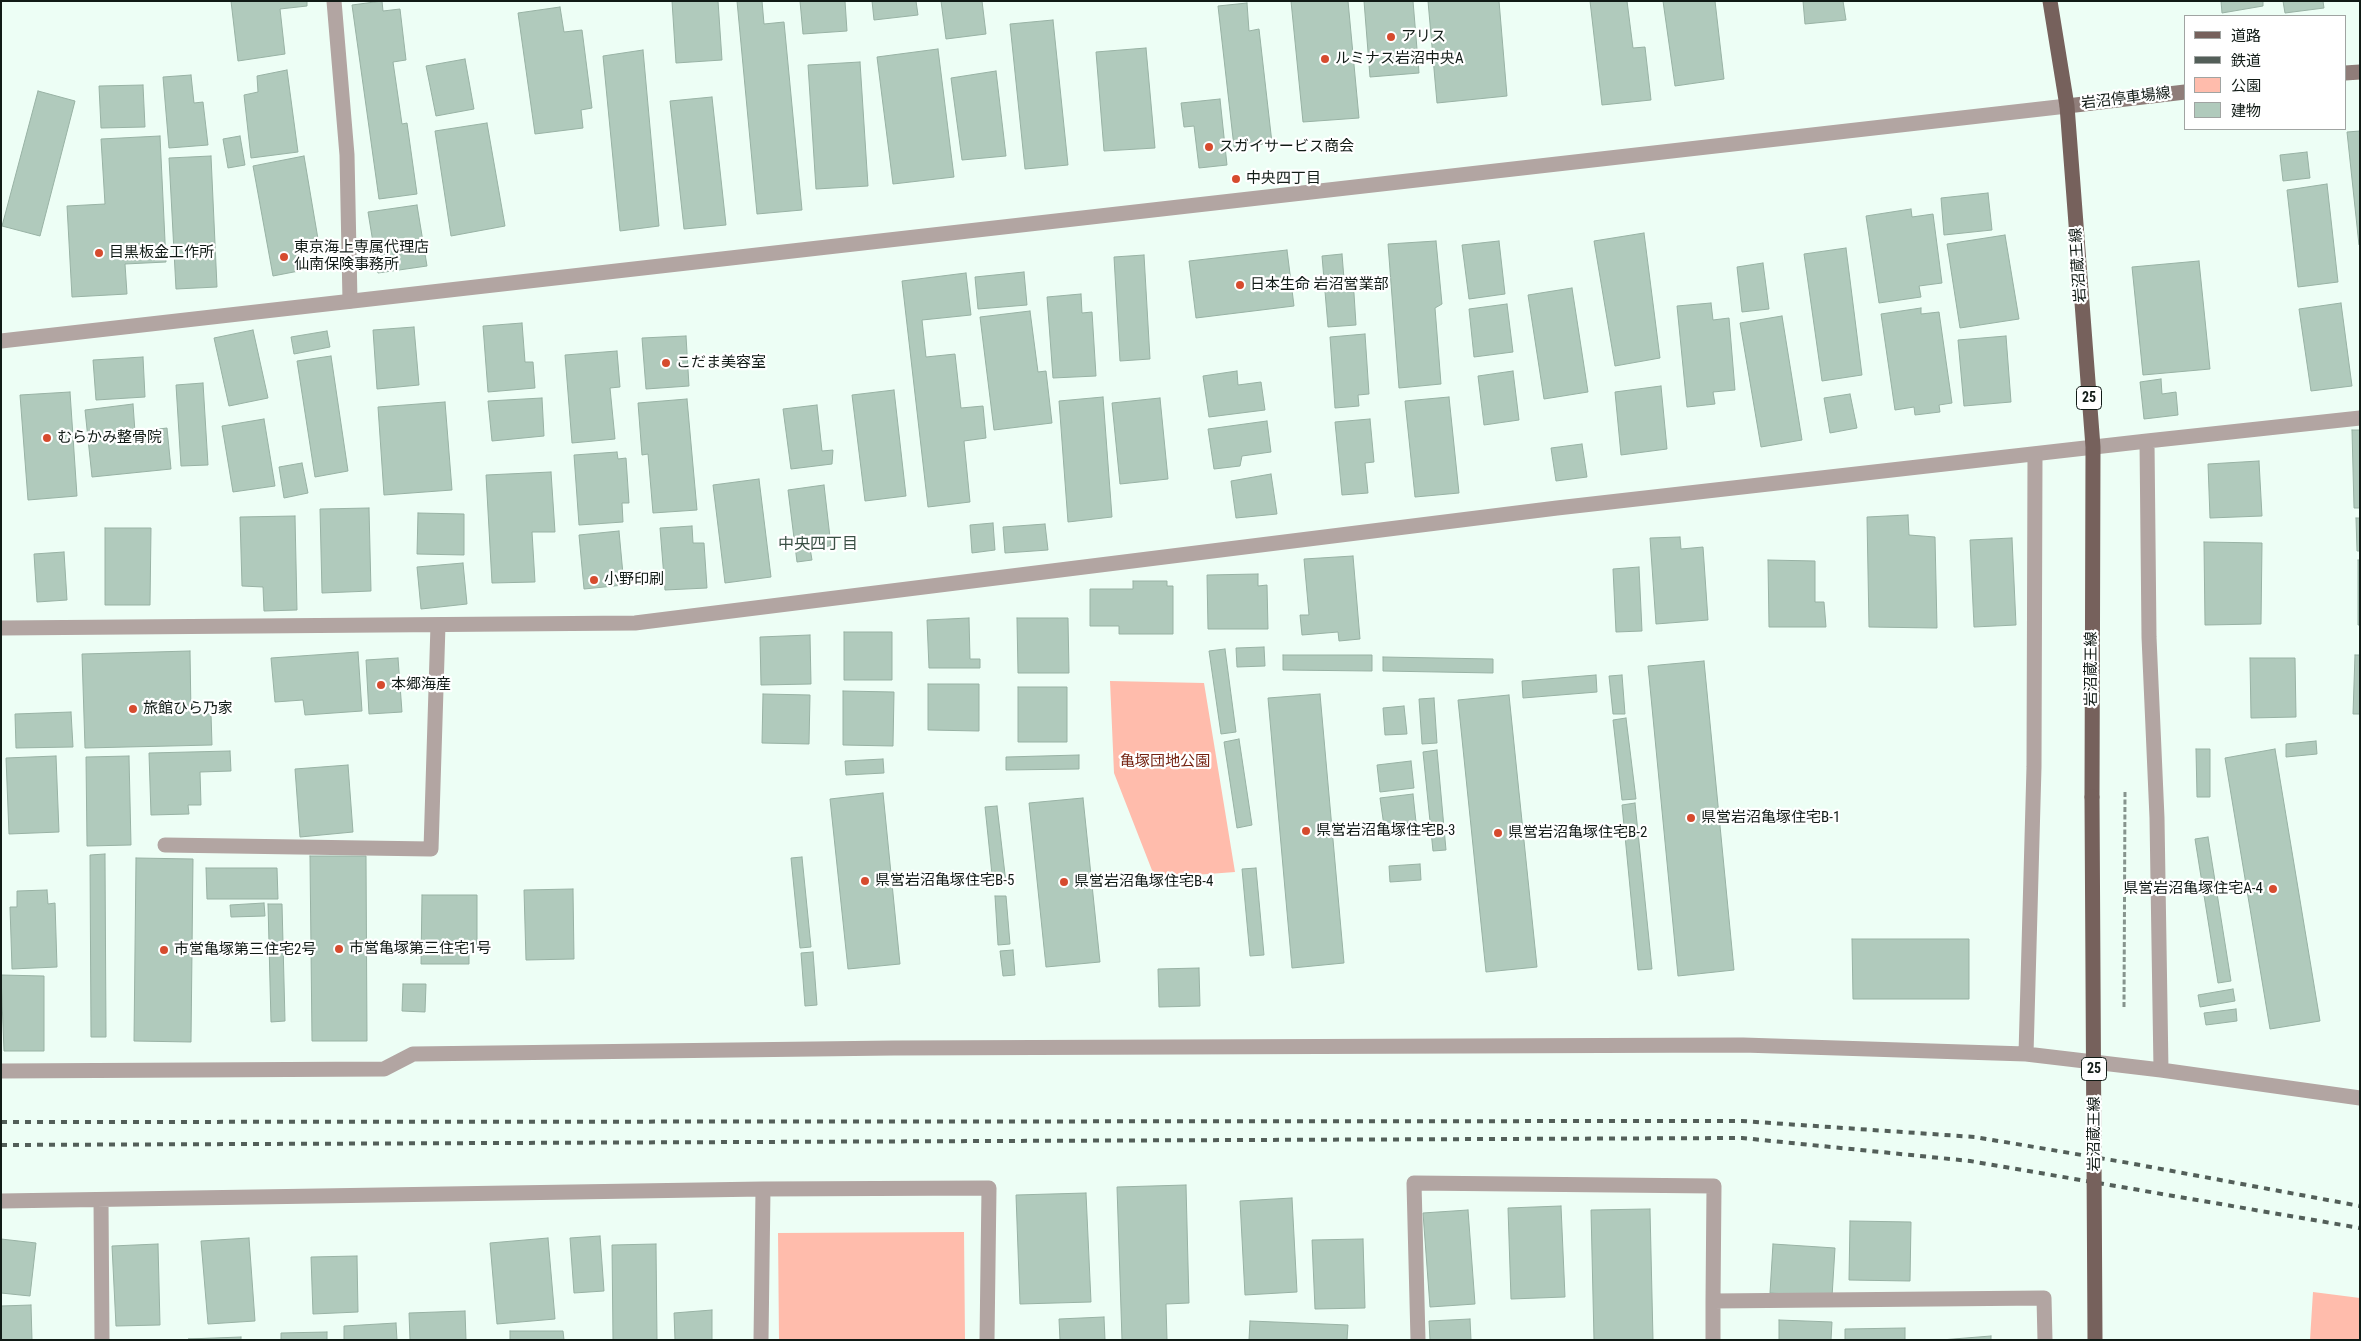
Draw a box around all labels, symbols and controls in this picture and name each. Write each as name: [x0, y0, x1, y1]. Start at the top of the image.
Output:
legend: [2184, 15, 2346, 130]
text: 道路: [2231, 27, 2261, 45]
place label: アリス: [1401, 28, 1446, 46]
marker: アリス: [1385, 31, 1397, 43]
place label: ルミナス岩沼中央A: [1335, 50, 1464, 68]
text: 鉄道: [2231, 52, 2261, 70]
marker: ルミナス岩沼中央A: [1319, 53, 1331, 65]
text: 公園: [2231, 77, 2261, 95]
street label: 岩沼停車場線: [2080, 85, 2172, 113]
text: 建物: [2231, 102, 2261, 120]
place label: スガイサービス商会: [1219, 138, 1354, 156]
marker: スガイサービス商会: [1203, 141, 1215, 153]
place label: 中央四丁目: [1246, 170, 1321, 188]
marker: 中央四丁目: [1230, 173, 1242, 185]
street label: 岩沼蔵王線: [2067, 227, 2091, 303]
place label: 東京海上専属代理店 仙南保険事務所: [294, 239, 429, 274]
place label: 目黒板金工作所: [109, 244, 214, 262]
marker: 目黒板金工作所: [93, 247, 105, 259]
marker: 東京海上専属代理店 仙南保険事務所: [278, 251, 290, 263]
place label: 日本生命 岩沼営業部: [1250, 276, 1388, 294]
marker: 日本生命 岩沼営業部: [1234, 279, 1246, 291]
place label: こだま美容室: [676, 354, 766, 372]
marker: こだま美容室: [660, 357, 672, 369]
road number: 25: [2076, 386, 2102, 409]
place label: むらかみ整骨院: [57, 429, 162, 447]
marker: むらかみ整骨院: [41, 432, 53, 444]
district label: 中央四丁目: [778, 535, 858, 555]
place label: 小野印刷: [604, 571, 664, 589]
marker: 小野印刷: [588, 574, 600, 586]
street label: 岩沼蔵王線: [2083, 632, 2101, 706]
place label: 本郷海産: [391, 676, 451, 694]
marker: 本郷海産: [375, 679, 387, 691]
place label: 旅館ひら乃家: [143, 700, 233, 718]
marker: 旅館ひら乃家: [127, 703, 139, 715]
park label: 亀塚団地公園: [1120, 753, 1210, 771]
place label: 県営岩沼亀塚住宅B-1: [1701, 809, 1840, 827]
marker: 県営岩沼亀塚住宅B-1: [1685, 812, 1697, 824]
place label: 県営岩沼亀塚住宅B-3: [1316, 822, 1455, 840]
place label: 県営岩沼亀塚住宅B-2: [1508, 824, 1647, 842]
marker: 県営岩沼亀塚住宅B-3: [1300, 825, 1312, 837]
marker: 県営岩沼亀塚住宅B-2: [1492, 827, 1504, 839]
place label: 県営岩沼亀塚住宅B-5: [875, 872, 1014, 890]
place label: 県営岩沼亀塚住宅B-4: [1074, 873, 1213, 891]
marker: 県営岩沼亀塚住宅B-5: [859, 875, 871, 887]
marker: 県営岩沼亀塚住宅B-4: [1058, 876, 1070, 888]
place label: 県営岩沼亀塚住宅A-4: [2123, 880, 2263, 898]
marker: 県営岩沼亀塚住宅A-4: [2267, 883, 2279, 895]
place label: 市営亀塚第三住宅1号: [349, 940, 491, 958]
place label: 市営亀塚第三住宅2号: [174, 941, 316, 959]
marker: 市営亀塚第三住宅1号: [333, 943, 345, 955]
marker: 市営亀塚第三住宅2号: [158, 944, 170, 956]
road number: 25: [2082, 1058, 2106, 1080]
street label: 岩沼蔵王線: [2086, 1097, 2104, 1171]

